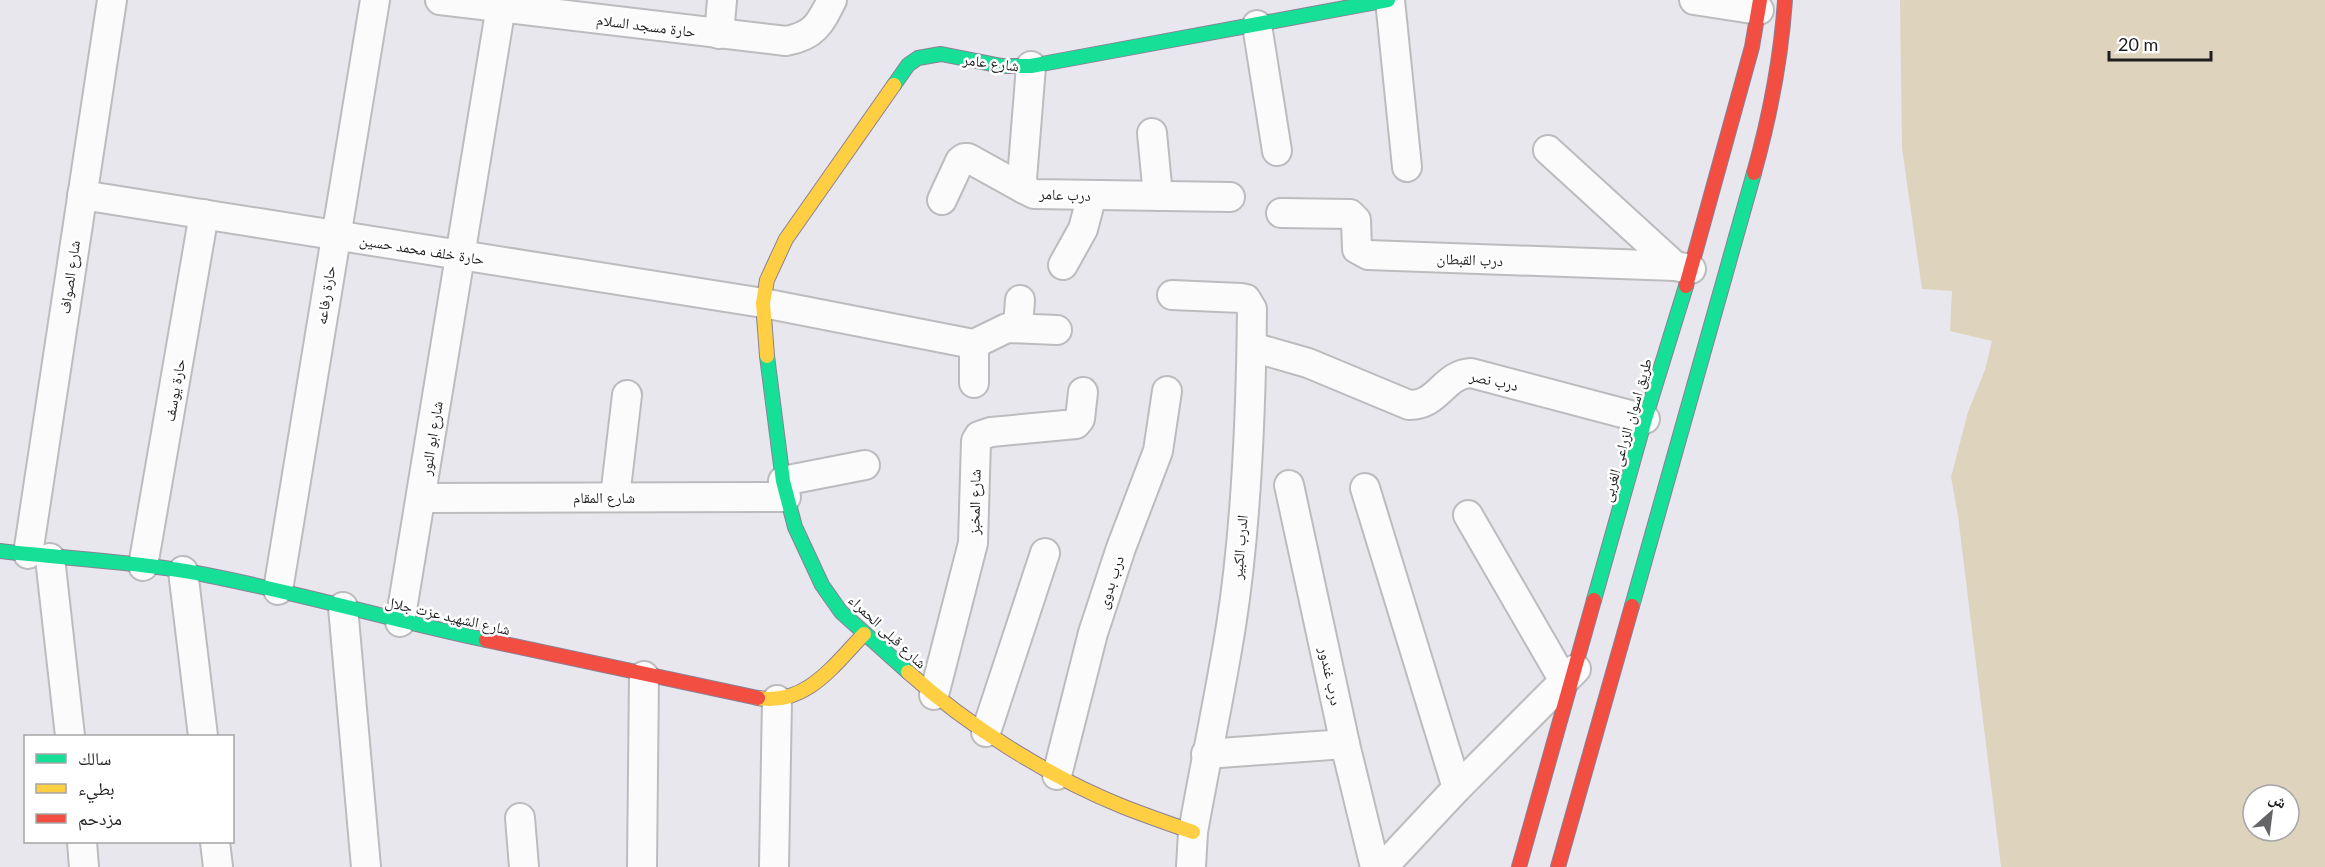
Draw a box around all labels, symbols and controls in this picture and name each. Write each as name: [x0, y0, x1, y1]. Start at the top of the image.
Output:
street label: حارة مسجد السلام: [595, 10, 697, 42]
scale bar: [2109, 24, 2211, 62]
text: 20 m: [2118, 33, 2158, 55]
street label: شارع عامر: [961, 49, 1020, 76]
street label: درب عامر: [1038, 184, 1091, 205]
street label: حارة خلف محمد حسين: [358, 230, 486, 270]
street label: شارع الصواف: [55, 239, 85, 315]
street label: درب القبطان: [1436, 249, 1503, 271]
street label: حارة رفاعه: [311, 264, 340, 326]
street label: طريق اسوان الزراعى الغربى: [1597, 356, 1657, 504]
street label: حارة يوسف: [160, 357, 189, 423]
street label: درب نصر: [1467, 366, 1520, 395]
street label: شارع ابو النور: [416, 400, 448, 478]
street label: شارع المخبز: [964, 469, 986, 536]
street label: شارع المقام: [573, 488, 635, 508]
street label: الدرب الكبير: [1227, 514, 1252, 581]
street label: درب بدوى: [1093, 553, 1129, 612]
street label: شارع قبلى الحمراء: [844, 590, 931, 673]
street label: شارع الشهيد عزت جلال: [383, 592, 512, 640]
street label: درب غندور: [1315, 644, 1346, 707]
legend: [24, 735, 234, 843]
text: سالك: [78, 747, 111, 769]
text: بطيء: [78, 777, 115, 804]
north arrow: [2241, 783, 2301, 843]
text: ش: [2266, 787, 2290, 813]
text: مزدحم: [78, 807, 122, 831]

